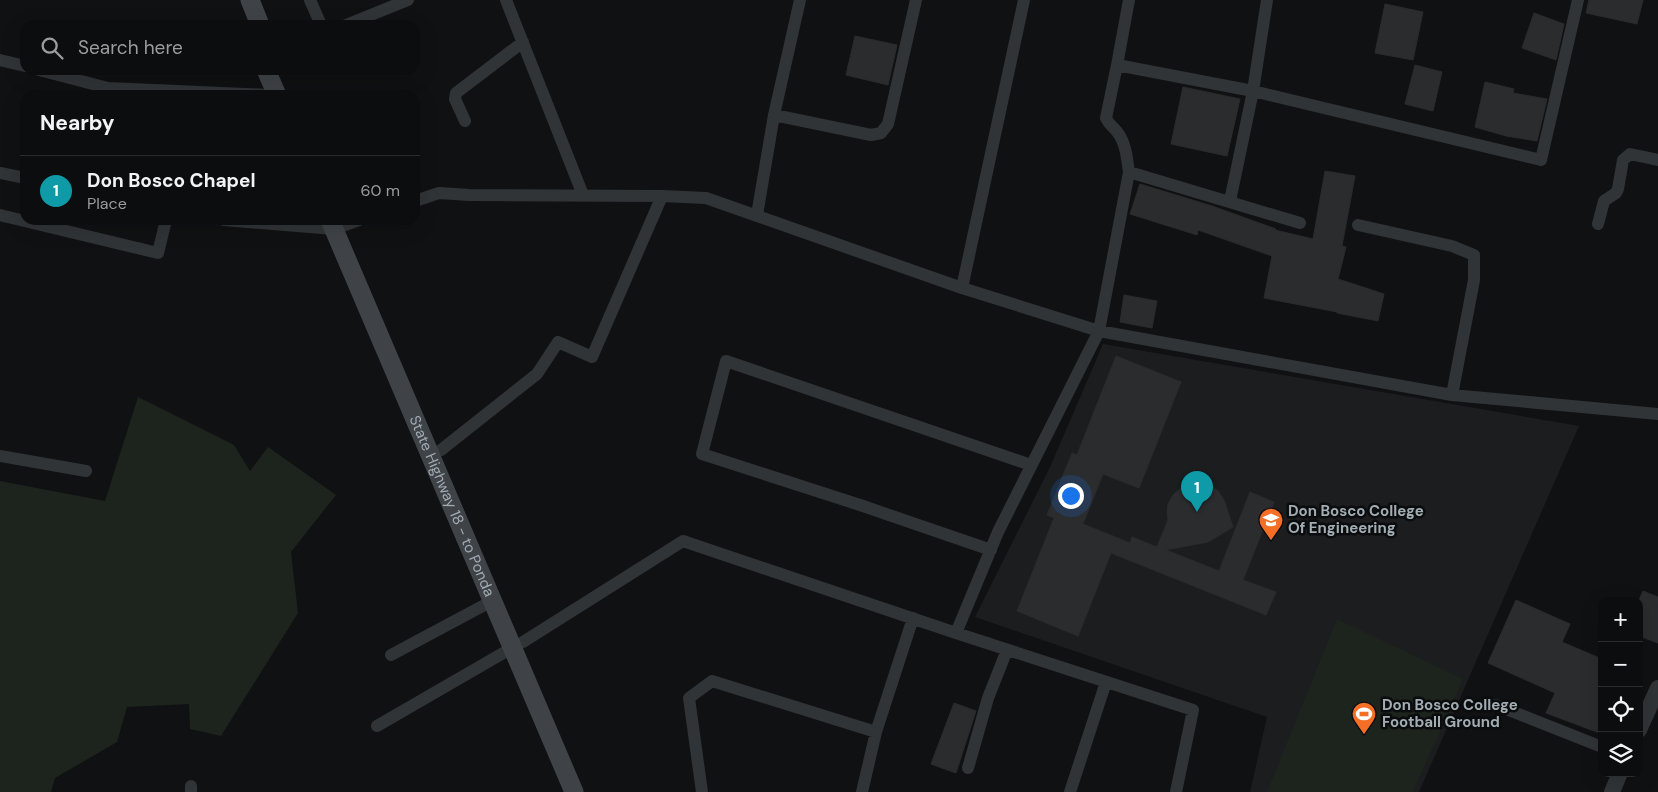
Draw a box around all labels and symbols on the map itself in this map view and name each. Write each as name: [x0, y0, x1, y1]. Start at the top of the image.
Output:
street label: State Highway 18 - to Ponda: [405, 412, 499, 600]
pin: 1: [1181, 471, 1213, 512]
your location: [1058, 483, 1084, 509]
place label: Don Bosco College Of Engineering: [1288, 501, 1424, 538]
school or university icon: Don Bosco College Of Engineering: [1258, 507, 1284, 541]
place label: Don Bosco College Football Ground: [1382, 695, 1518, 732]
sports icon: Don Bosco College Football Ground: [1351, 701, 1377, 735]

